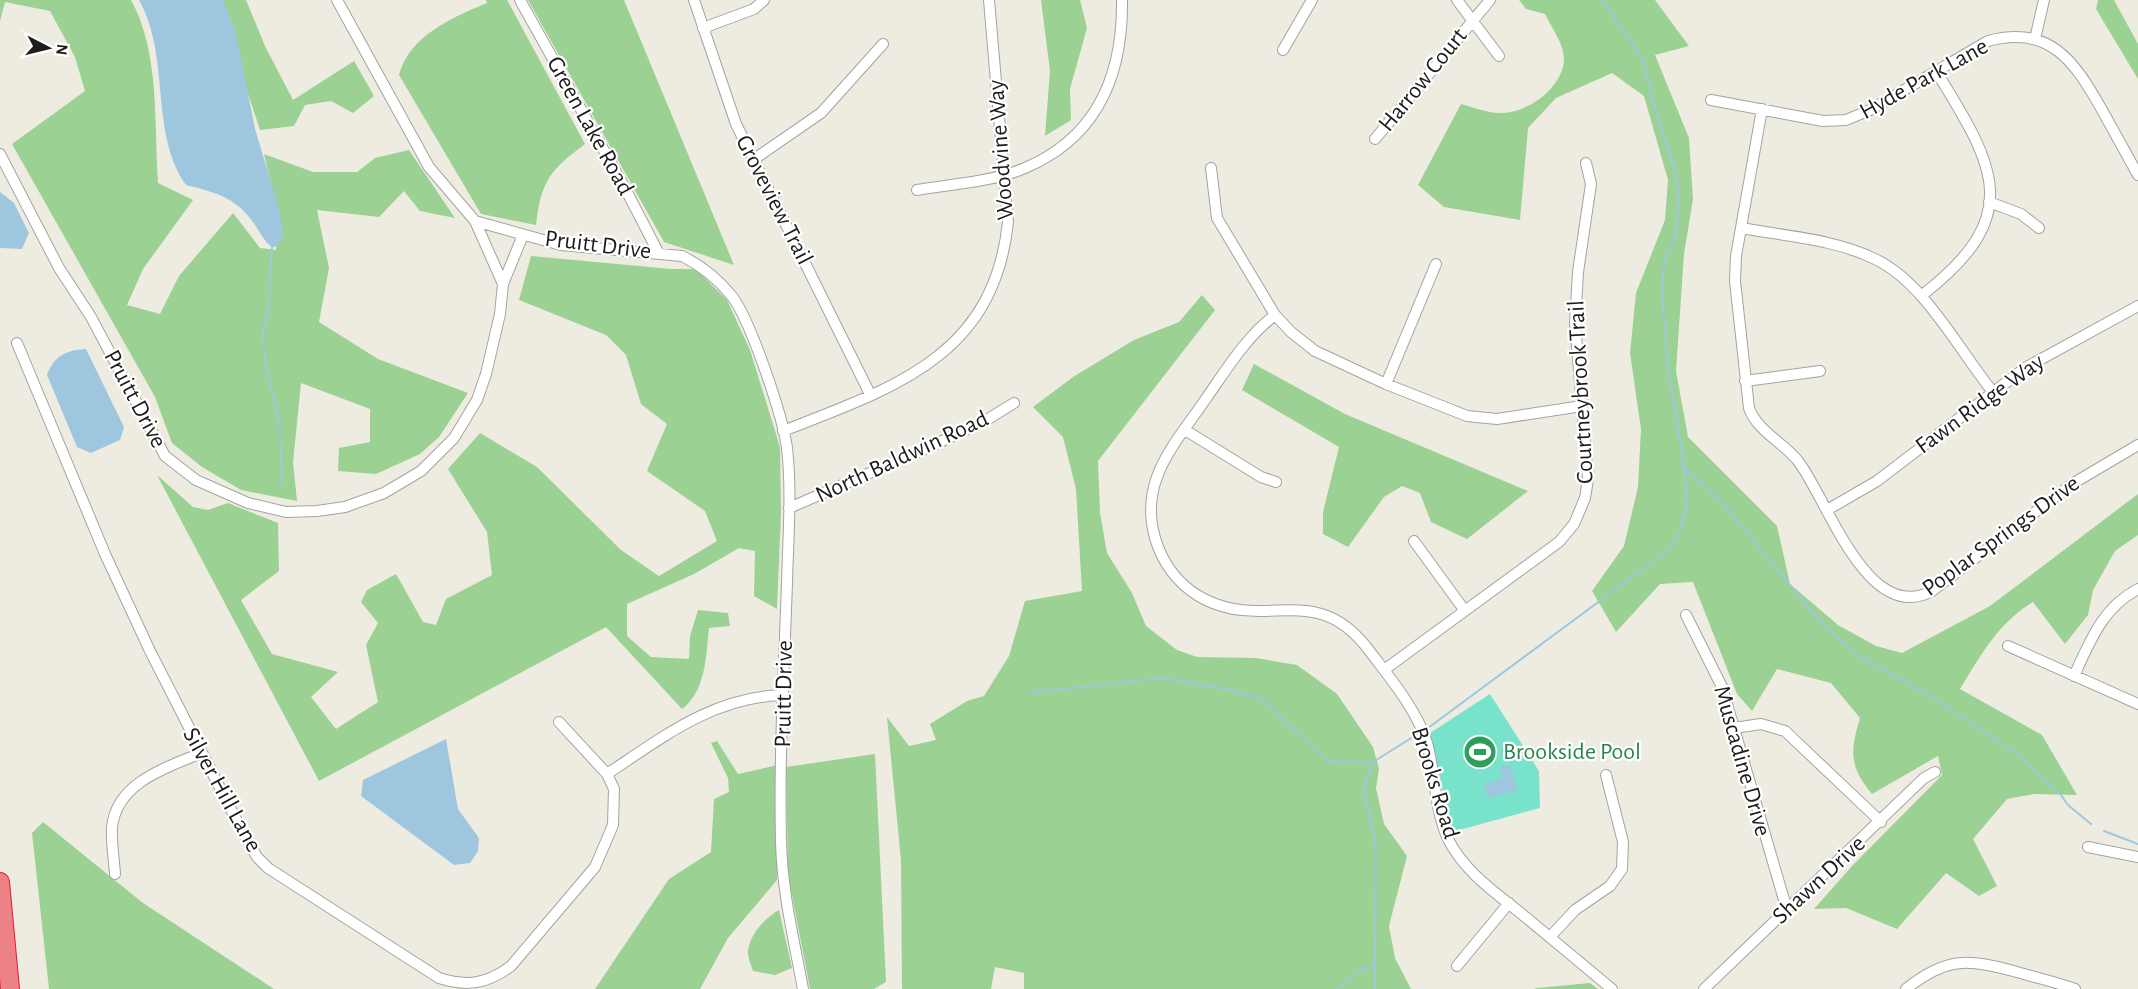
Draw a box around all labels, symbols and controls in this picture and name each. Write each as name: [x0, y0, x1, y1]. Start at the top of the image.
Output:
north arrow: [18, 18, 78, 78]
street label: Harrow Court: [1374, 24, 1472, 136]
street label: Hyde Park Lane: [1856, 34, 1992, 124]
text: N: [53, 43, 71, 56]
street label: Green Lake Road: [542, 53, 638, 199]
street label: Woodvine Way: [984, 79, 1018, 221]
street label: Groveview Trail: [731, 131, 817, 269]
street label: Pruitt Drive: [543, 227, 653, 263]
street label: Courtneybrook Trail: [1564, 300, 1598, 484]
street label: Pruitt Drive: [99, 346, 171, 452]
street label: Fawn Ridge Way: [1911, 349, 2049, 459]
street label: North Baldwin Road: [812, 406, 992, 508]
street label: Poplar Springs Drive: [1918, 471, 2084, 601]
street label: Pruitt Drive: [771, 640, 797, 748]
street label: Muscadine Drive: [1709, 683, 1775, 839]
street label: Silver Hill Lane: [178, 724, 266, 856]
street label: Brooks Road: [1407, 724, 1463, 842]
sports icon: Brookside Pool: [1462, 734, 1498, 770]
place label: Brookside Pool: [1503, 740, 1641, 764]
street label: Shawn Drive: [1768, 831, 1870, 929]

